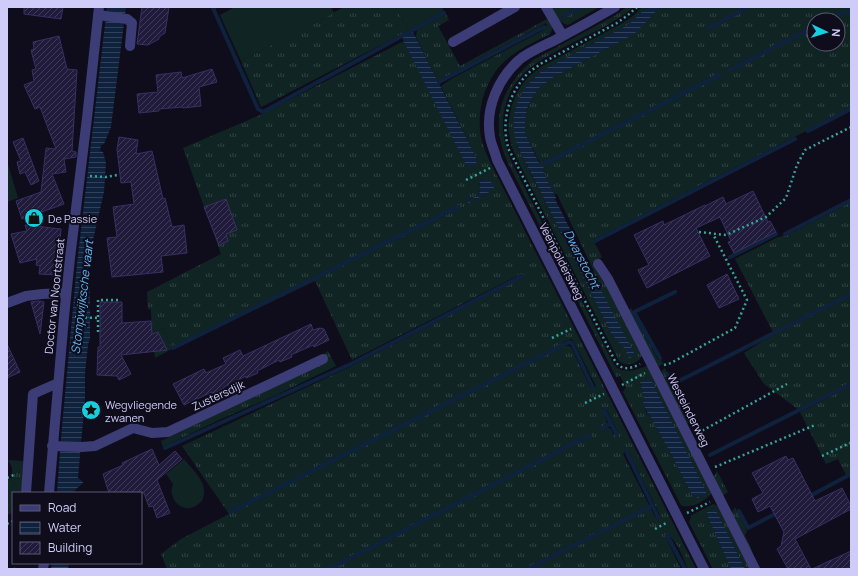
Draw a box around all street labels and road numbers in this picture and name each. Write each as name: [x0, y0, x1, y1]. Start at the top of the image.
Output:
street label: Veenpoldersweg: [536, 220, 588, 302]
street label: Doctor van Noortstraat: [40, 237, 68, 355]
street label: Westeinderweg: [664, 371, 714, 449]
street label: Zustersdijk: [189, 376, 247, 414]

